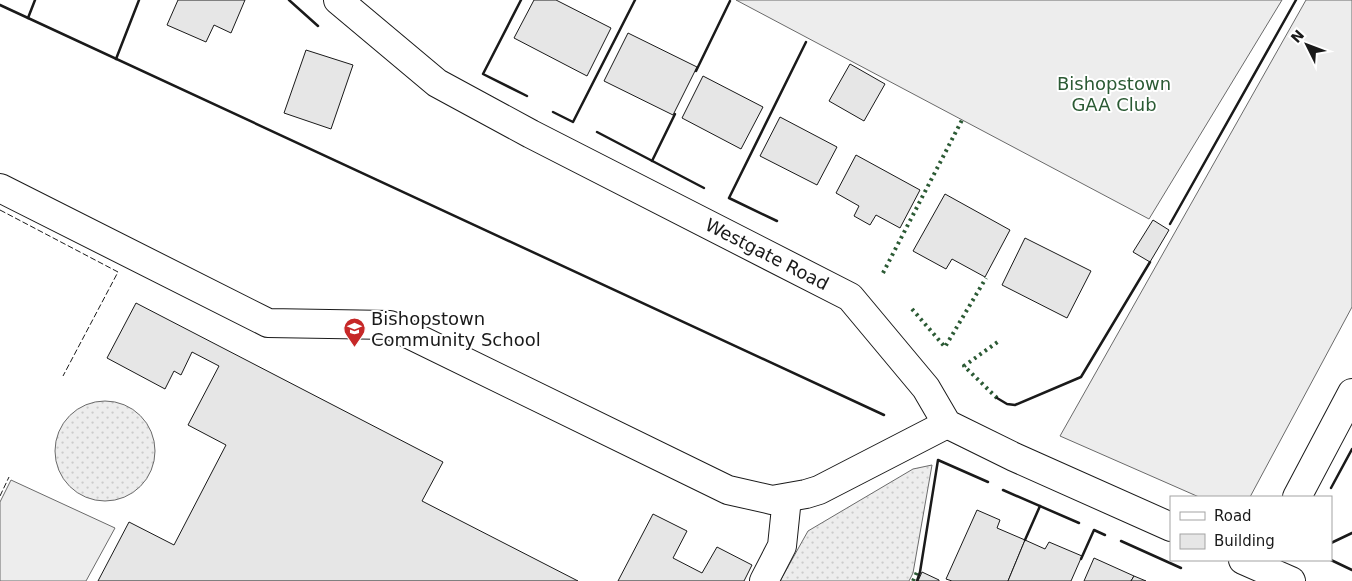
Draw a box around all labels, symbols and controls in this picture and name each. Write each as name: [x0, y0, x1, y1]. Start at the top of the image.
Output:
north arrow: [1282, 20, 1332, 70]
text: N: [1287, 27, 1307, 46]
park label: Bishopstown GAA Club: [1057, 73, 1171, 115]
street label: Westgate Road: [702, 214, 832, 294]
place label: Bishopstown Community School: [371, 308, 541, 350]
school or university icon: Bishopstown Community School: [343, 317, 367, 348]
legend: [1170, 496, 1332, 561]
text: Road: [1214, 507, 1252, 525]
text: Building: [1214, 532, 1275, 550]

